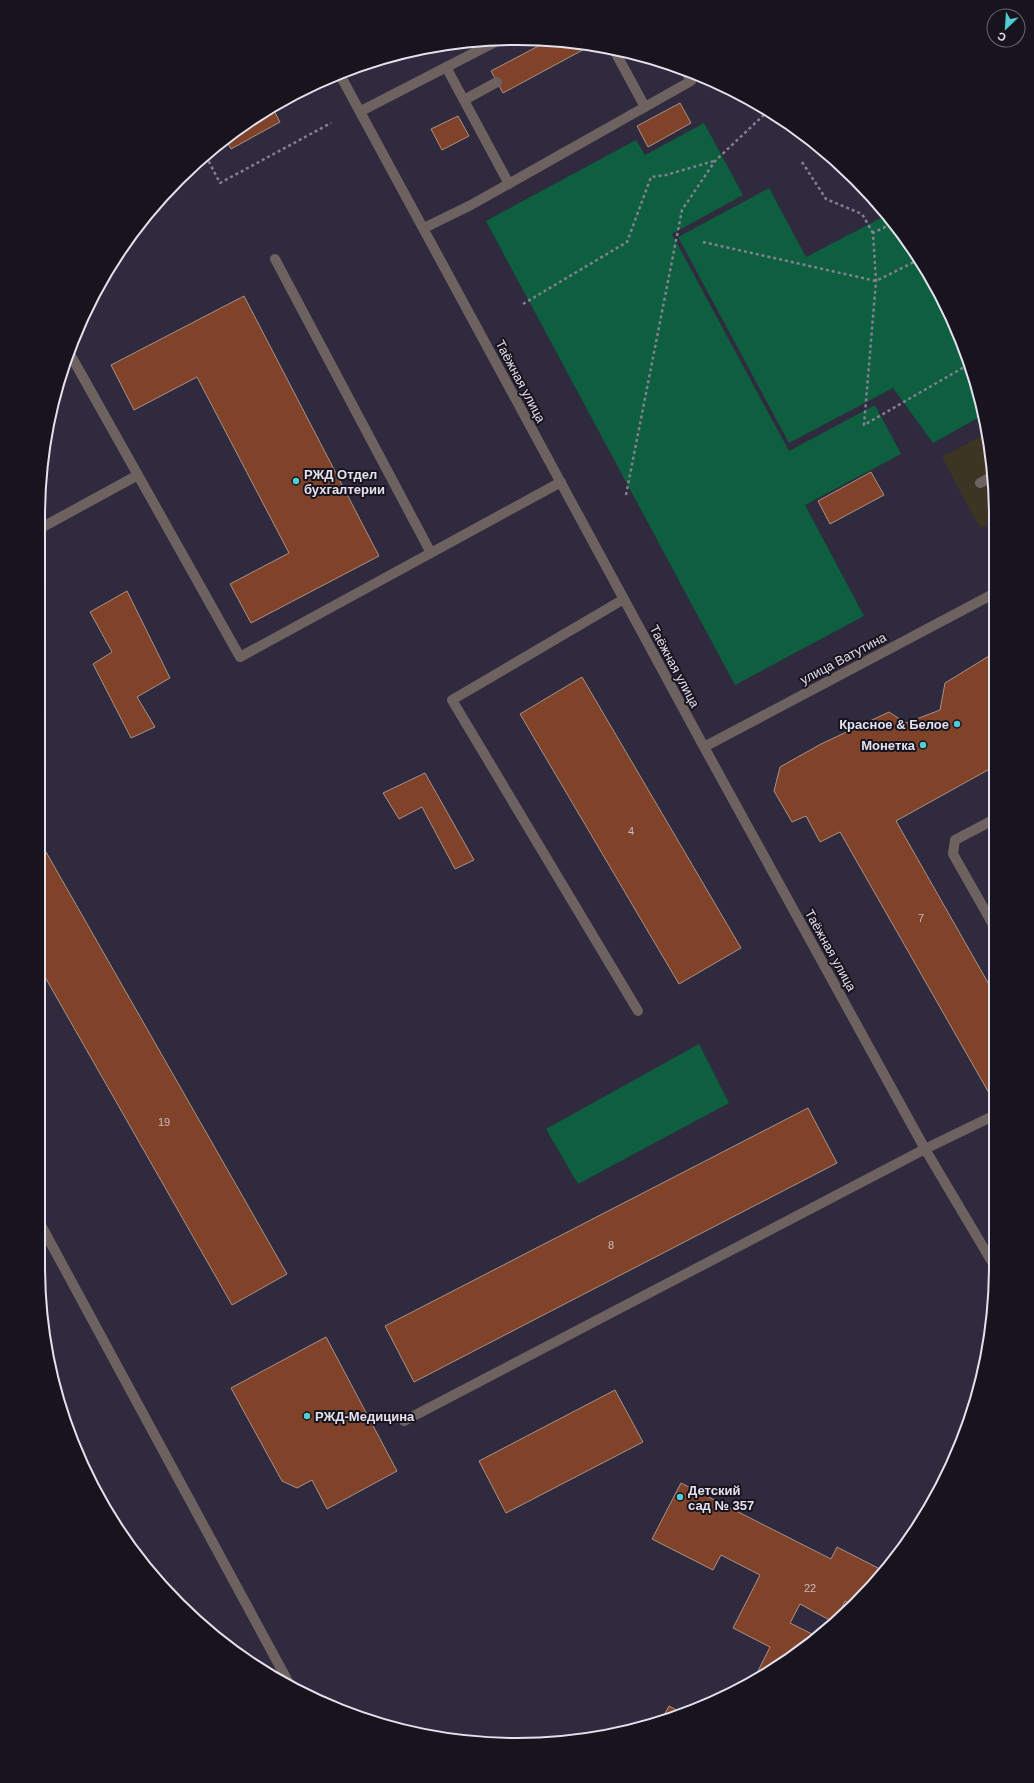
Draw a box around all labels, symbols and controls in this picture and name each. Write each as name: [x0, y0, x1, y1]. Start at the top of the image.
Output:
north arrow: [986, 8, 1026, 48]
text: С: [996, 30, 1008, 44]
street label: Таёжная улица: [493, 337, 549, 426]
place label: РЖД Отдел бухгалтерии: [304, 467, 385, 497]
marker: РЖД Отдел бухгалтерии: [291, 476, 301, 486]
street label: Таёжная улица: [647, 622, 703, 711]
street label: улица Ватутина: [798, 629, 889, 687]
place label: Красное & Белое: [839, 717, 949, 732]
marker: Красное & Белое: [952, 719, 962, 729]
place label: Монетка: [861, 738, 916, 753]
marker: Монетка: [918, 740, 928, 750]
house number: 4: [628, 825, 634, 837]
street label: Таёжная улица: [802, 907, 860, 994]
house number: 7: [918, 912, 924, 924]
house number: 19: [158, 1116, 170, 1128]
house number: 8: [608, 1239, 614, 1251]
place label: РЖД-Медицина: [315, 1409, 415, 1424]
marker: РЖД-Медицина: [302, 1411, 312, 1421]
place label: Детский сад № 357: [688, 1483, 754, 1513]
marker: Детский сад № 357: [675, 1492, 685, 1502]
house number: 22: [804, 1582, 816, 1594]

